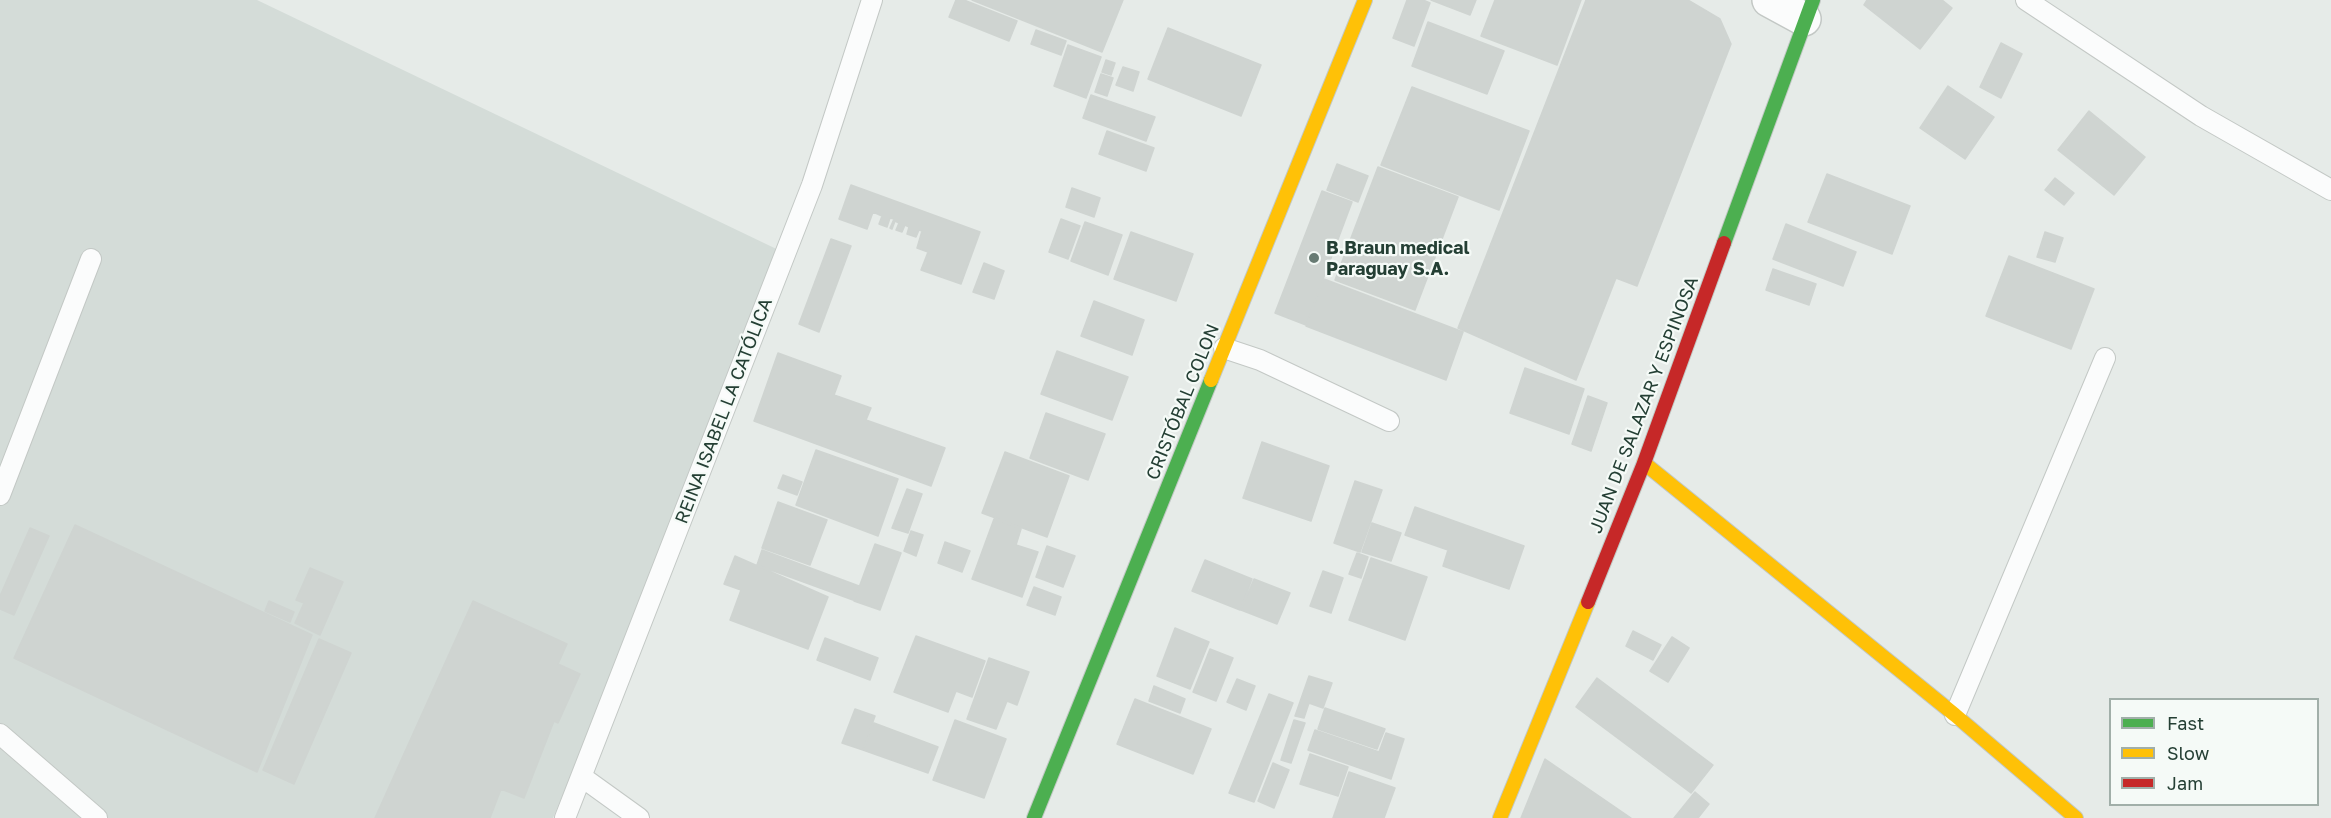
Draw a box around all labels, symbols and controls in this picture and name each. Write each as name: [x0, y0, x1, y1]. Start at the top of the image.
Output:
place label: B.Braun medical Paraguay S.A.: [1326, 237, 1469, 280]
marker: B.Braun medical Paraguay S.A.: [1307, 251, 1321, 265]
street label: JUAN DE SALAZAR Y ESPINOSA: [1585, 274, 1703, 536]
street label: REINA ISABEL LA CATÓLICA: [671, 295, 777, 527]
street label: CRISTÓBAL COLON: [1142, 321, 1224, 483]
legend: [2109, 698, 2319, 806]
text: Fast: [2167, 712, 2204, 734]
text: Slow: [2167, 742, 2209, 764]
text: Jam: [2167, 772, 2203, 794]

